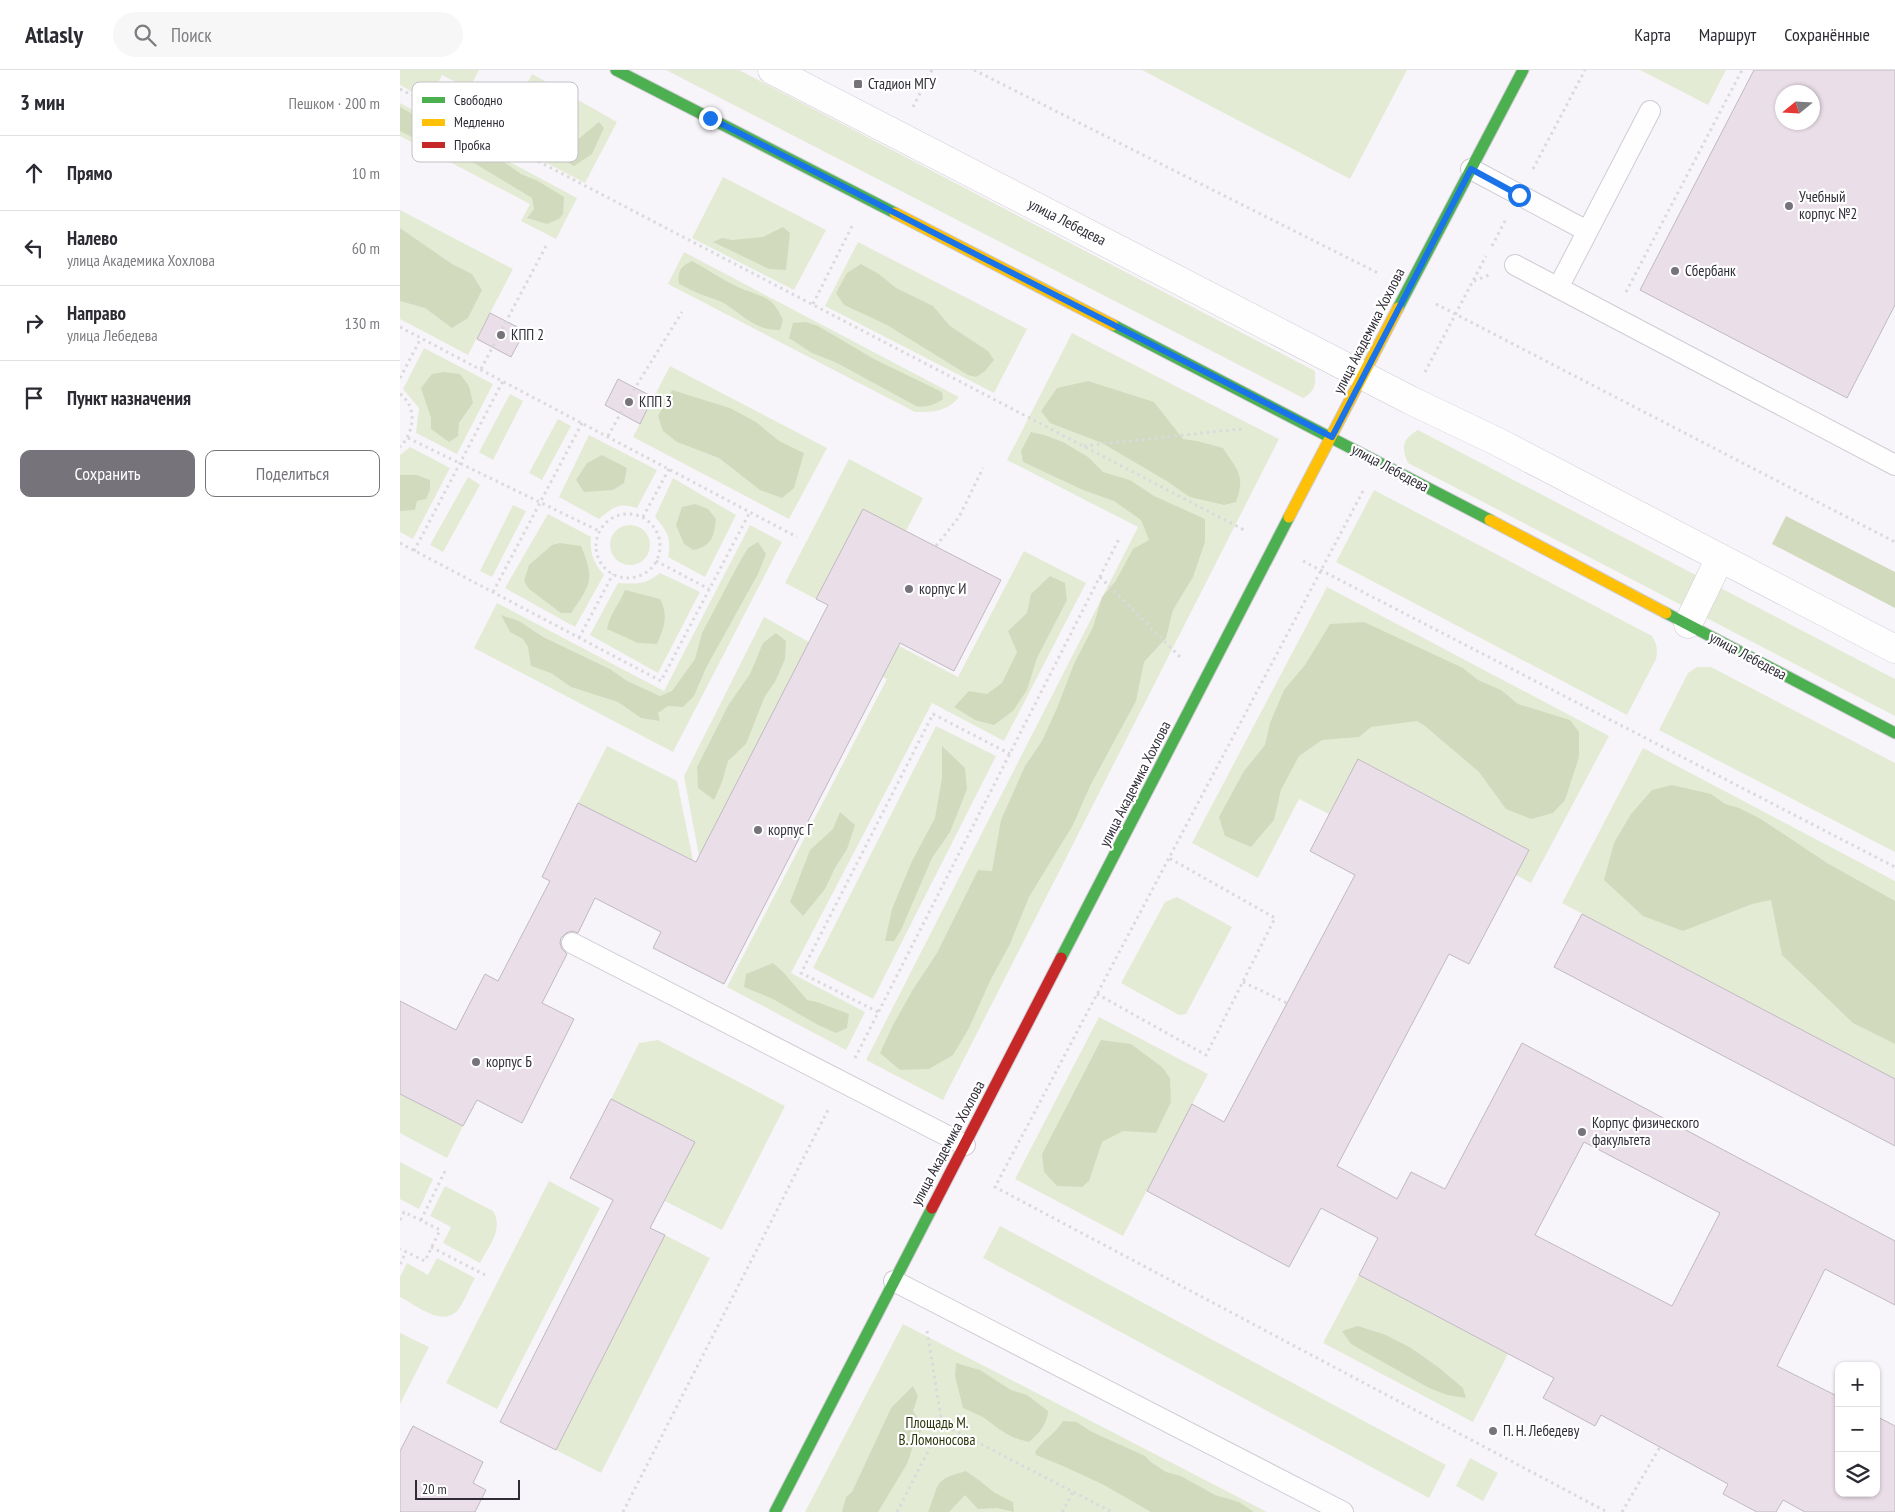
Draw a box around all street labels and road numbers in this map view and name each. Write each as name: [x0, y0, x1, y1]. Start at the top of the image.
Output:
street label: улица Лебедева: [1025, 194, 1109, 249]
street label: улица Академика Хохлова: [1329, 265, 1409, 397]
street label: улица Лебедева: [1348, 439, 1432, 496]
street label: улица Лебедева: [1706, 627, 1790, 684]
street label: улица Академика Хохлова: [1095, 718, 1175, 850]
street label: улица Академика Хохлова: [907, 1077, 989, 1208]

